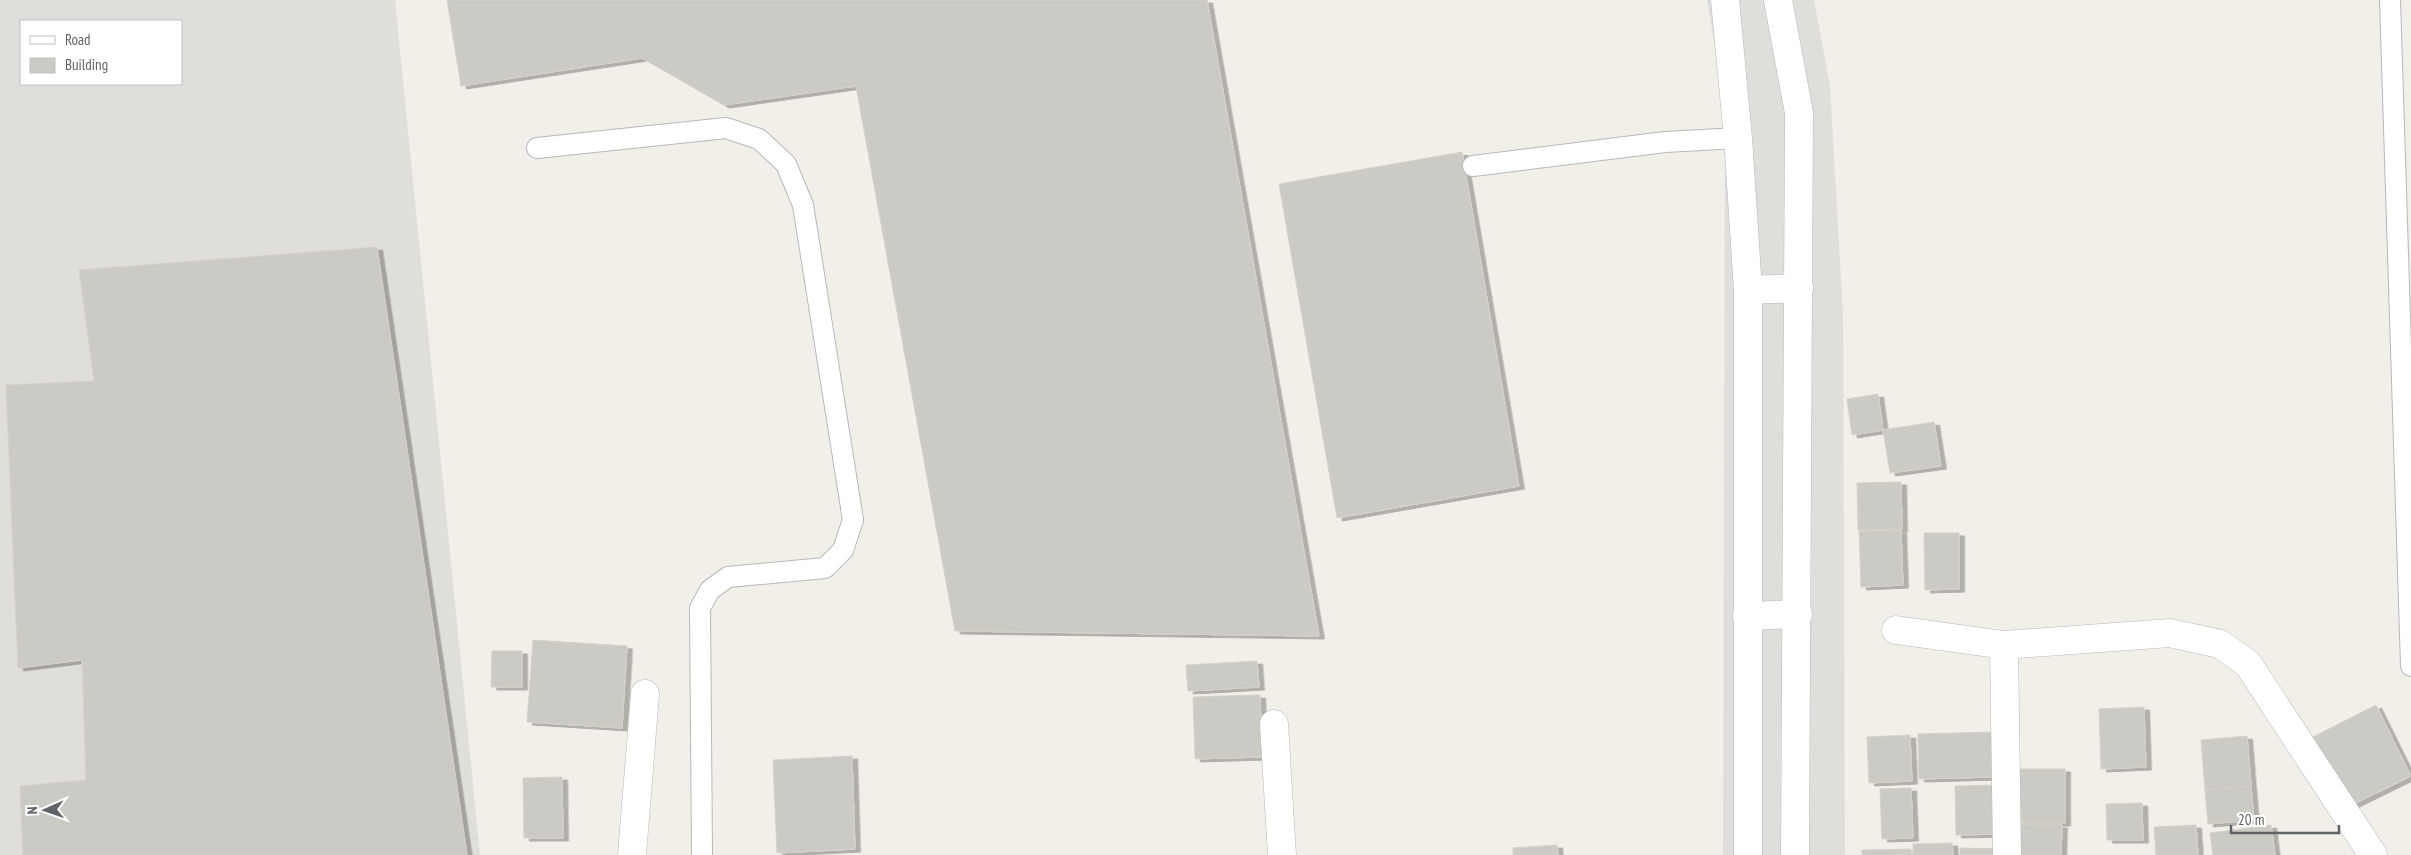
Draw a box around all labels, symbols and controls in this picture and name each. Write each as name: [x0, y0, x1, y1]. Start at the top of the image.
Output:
legend: [20, 20, 182, 85]
text: Road: [65, 30, 91, 49]
text: Building: [65, 55, 108, 74]
north arrow: [20, 785, 70, 835]
scale bar: [2231, 802, 2338, 834]
text: N: [23, 806, 41, 815]
text: 20 m: [2238, 810, 2264, 829]

